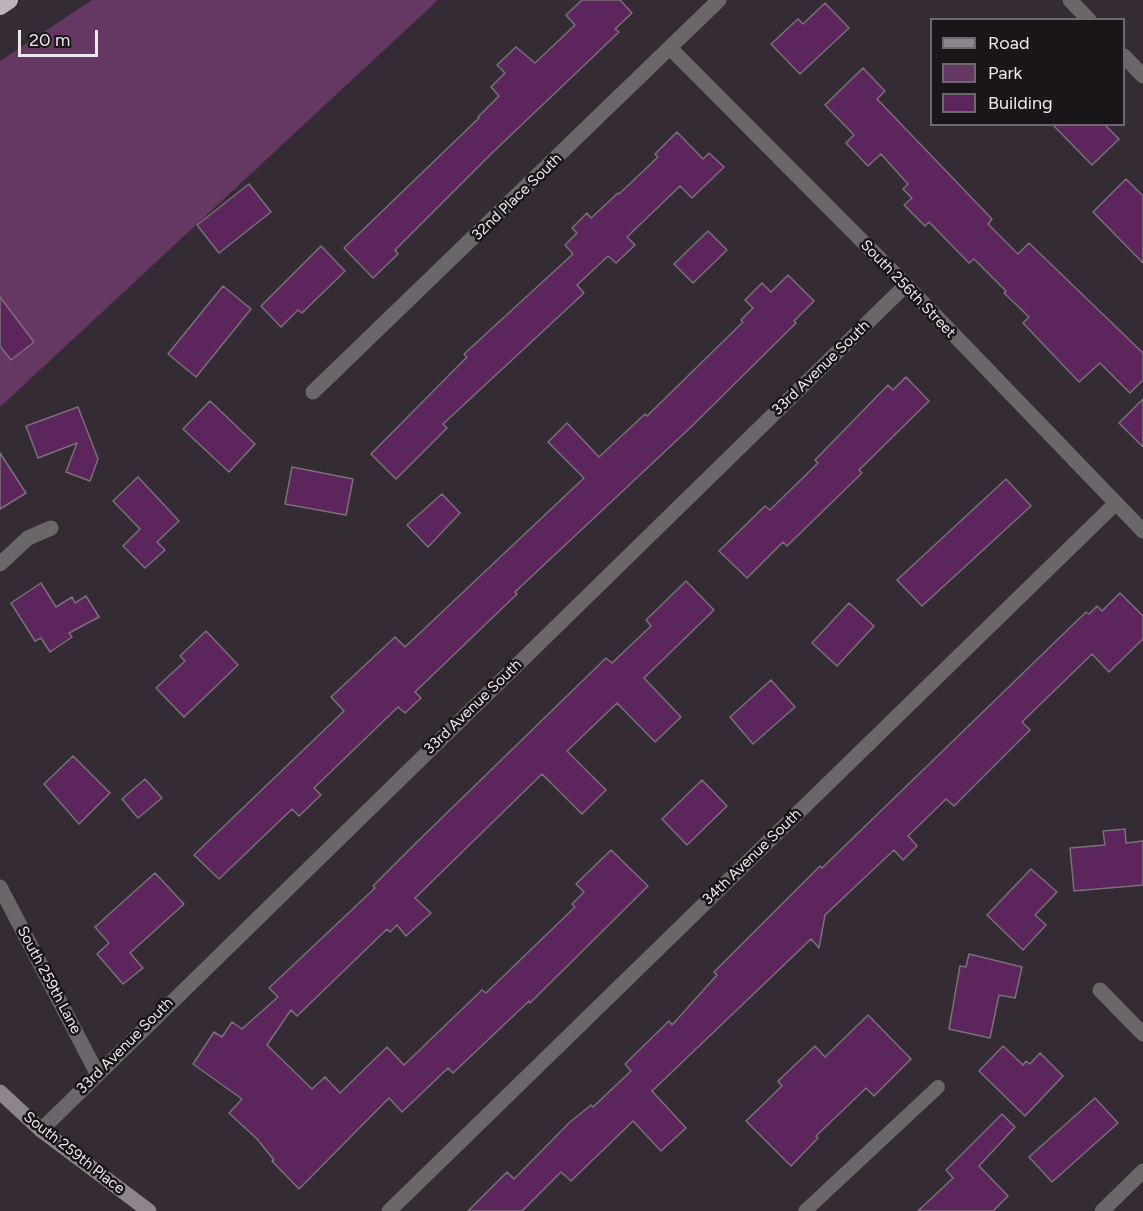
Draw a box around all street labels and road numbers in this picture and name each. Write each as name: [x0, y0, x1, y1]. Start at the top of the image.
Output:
street label: 32nd Place South: [469, 150, 565, 244]
street label: South 256th Street: [857, 236, 959, 342]
street label: 33rd Avenue South: [768, 317, 874, 419]
street label: 33rd Avenue South: [420, 656, 526, 758]
street label: 34th Avenue South: [699, 805, 805, 909]
street label: South 259th Lane: [13, 923, 85, 1037]
street label: 33rd Avenue South: [73, 994, 177, 1098]
street label: South 259th Place: [20, 1108, 128, 1198]

